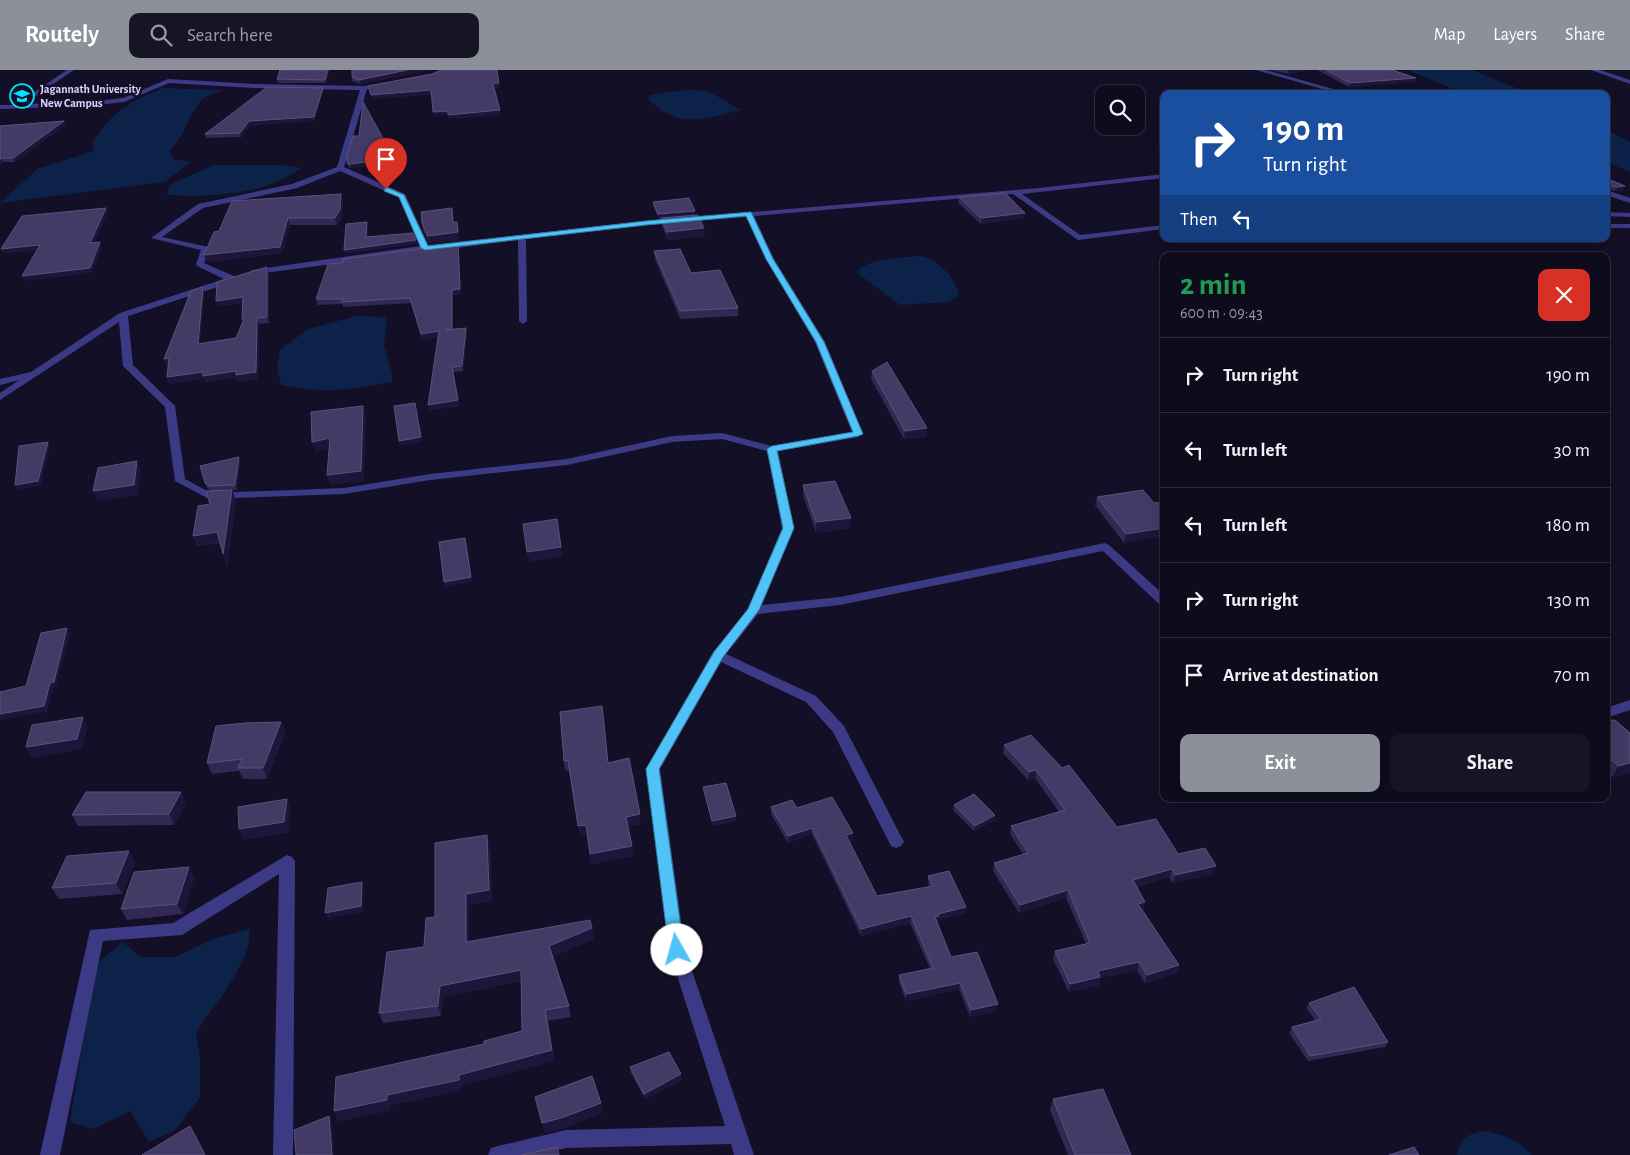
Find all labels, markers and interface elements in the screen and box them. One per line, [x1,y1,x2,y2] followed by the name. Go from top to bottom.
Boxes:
[129,13,479,58] search box
[147,21,175,49] icon: search
[25,23,99,47] text: Routely
[187,26,273,45] text: Search here
[1434,26,1465,44] text: Map
[1493,26,1537,44] text: Layers
[1565,26,1605,44] text: Share
[9,83,35,109] school or university icon: Jagannath University New Campus
[40,83,142,109] place label: Jagannath University New Campus
[1095,85,1145,135] map controls
[1095,85,1145,135] button: search
[1180,110,1245,175] icon: right
[1263,112,1344,147] text: 190 m
[365,138,407,189] pin
[372,145,400,173] icon: arrive
[1263,153,1347,175] text: Turn right
[1228,205,1256,233] icon: left
[1180,210,1218,229] text: Then
[1538,269,1590,321] button: close
[1180,270,1247,300] text: 2 min
[1180,305,1263,321] text: 600 m · 09:43
[1180,361,1208,389] icon: right
[1223,366,1298,385] text: Turn right
[1546,366,1590,385] text: 190 m
[1180,436,1208,464] icon: left
[1223,441,1287,460] text: Turn left
[1554,441,1590,460] text: 30 m
[1180,511,1208,539] icon: left
[1223,516,1287,535] text: Turn left
[1546,516,1590,535] text: 180 m
[1180,586,1208,614] icon: right
[1223,591,1298,610] text: Turn right
[1547,591,1590,610] text: 130 m
[1180,661,1208,689] icon: arrive
[1223,666,1379,685] text: Arrive at destination
[1554,666,1590,685] text: 70 m
[1180,734,1380,792] button: Exit
[1390,734,1590,792] button: Share
[650,923,702,975] position arrow

